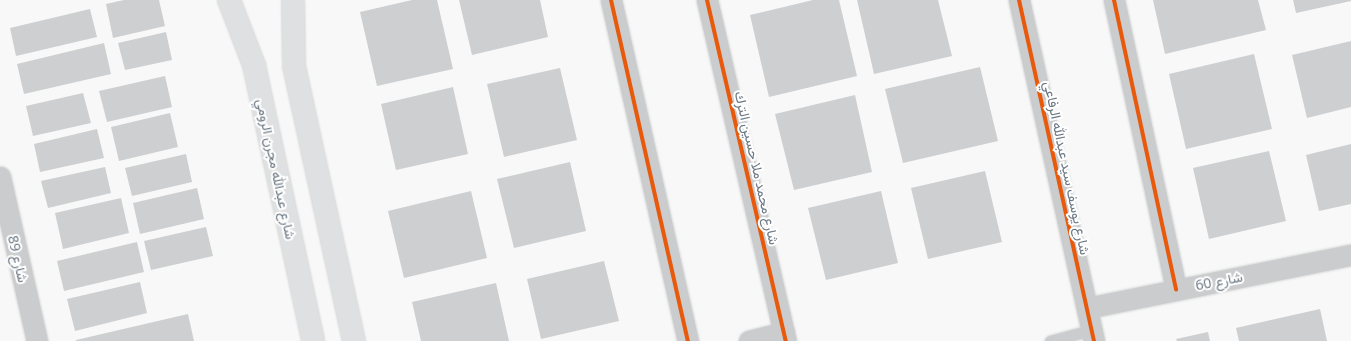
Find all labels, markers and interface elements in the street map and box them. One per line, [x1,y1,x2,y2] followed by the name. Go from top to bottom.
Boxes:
[1040,80,1094,256] street label: شارع يوسف سيد عبدالله الرفاعي
[731,90,783,246] street label: شارع محمد ملا حسين الترك
[253,97,299,241] street label: شارع عبدالله مجرن الرومي
[4,234,32,284] street label: شارع 89
[1194,268,1244,294] street label: شارع 60

